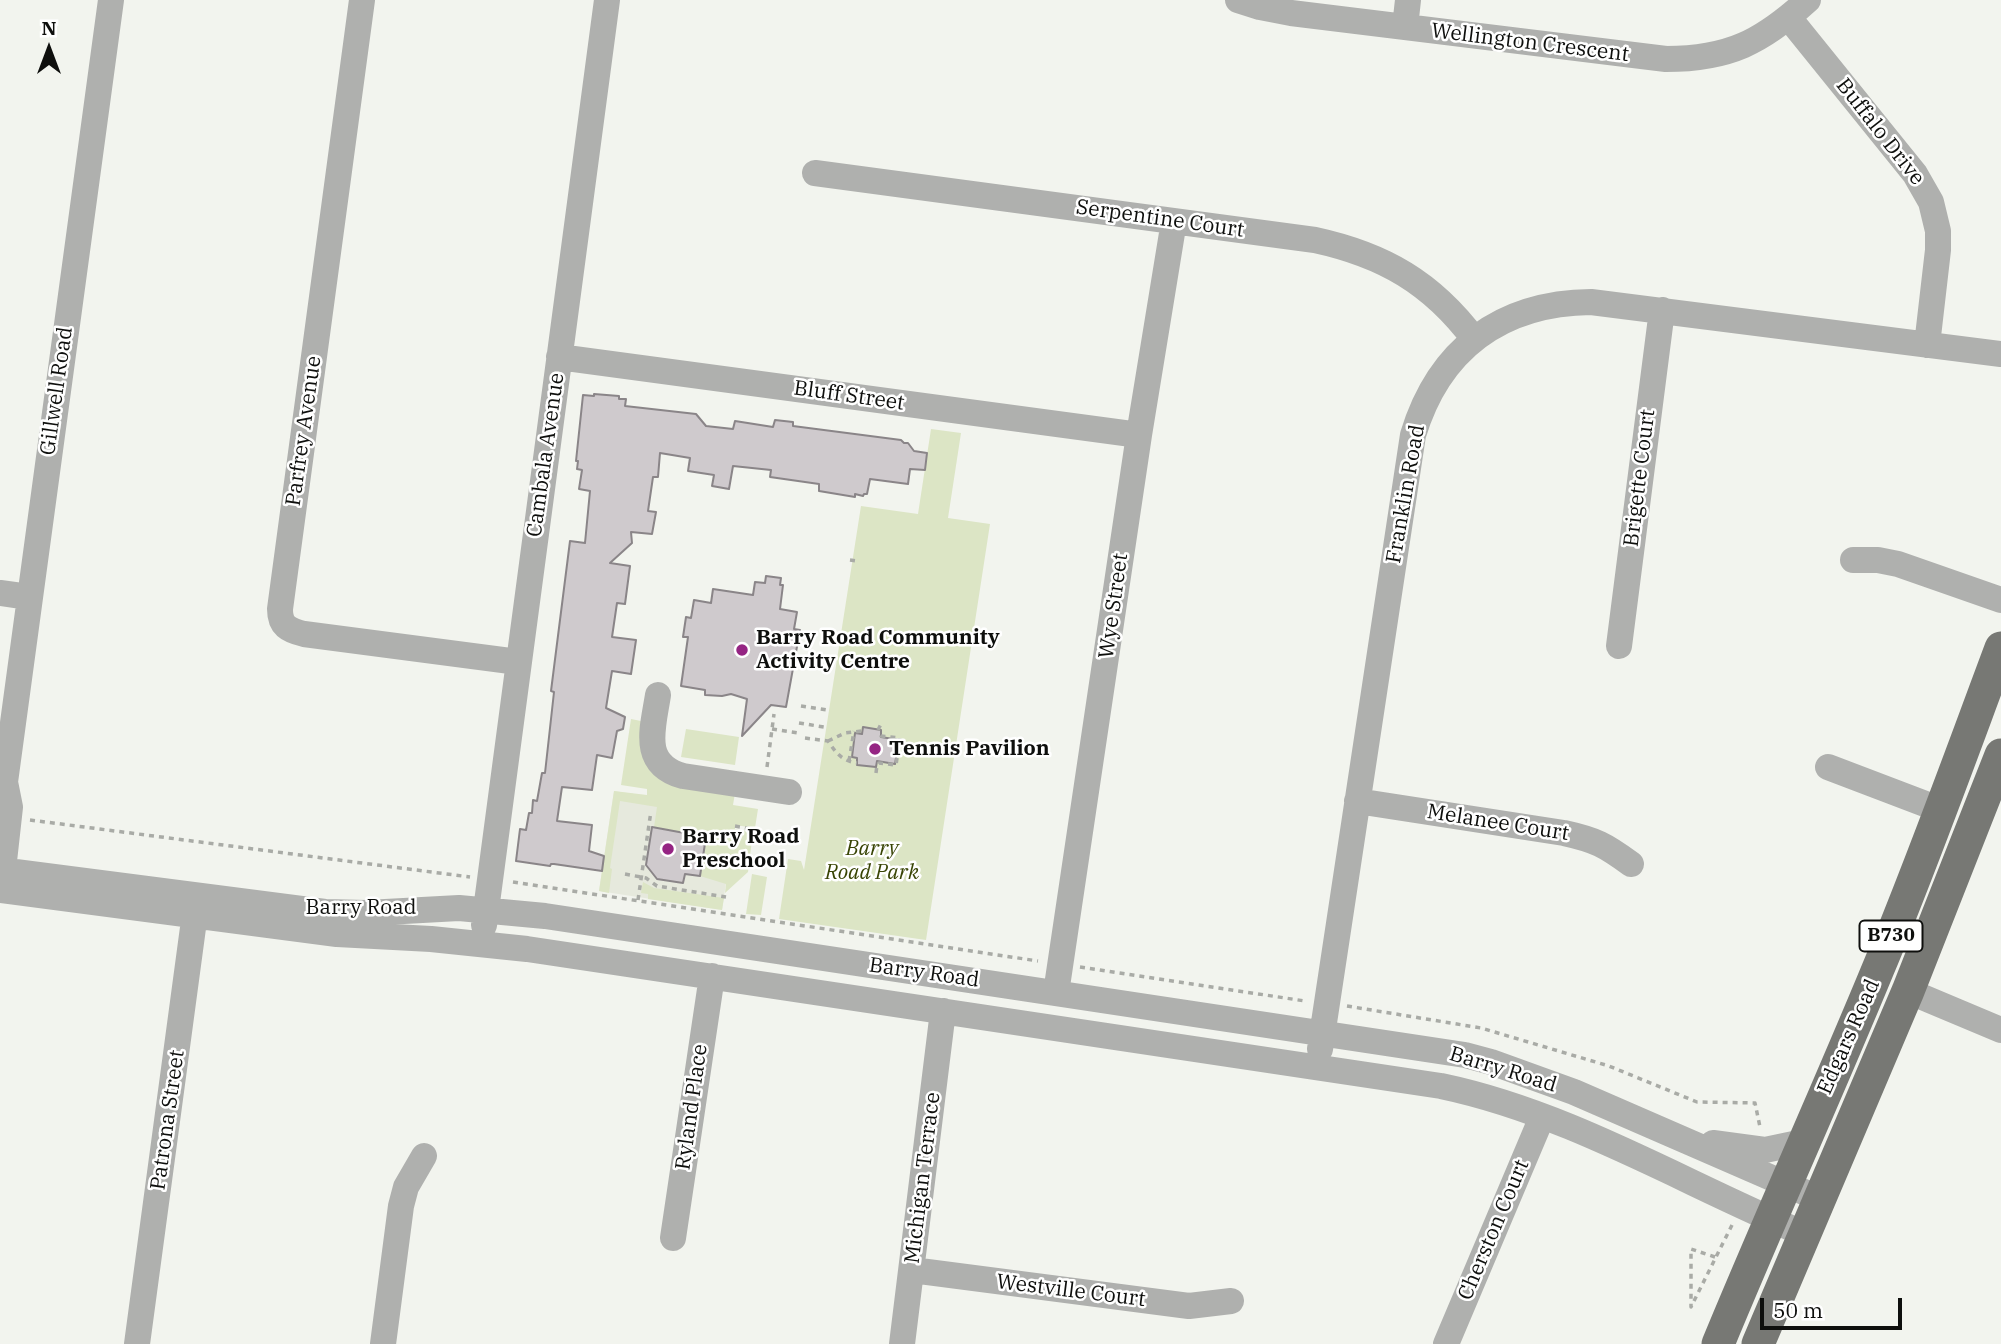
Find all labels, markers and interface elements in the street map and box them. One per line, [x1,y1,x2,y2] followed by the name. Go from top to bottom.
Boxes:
[14,14,84,84] north arrow
[41,16,57,40] text: N
[1430,18,1630,68] street label: Wellington Crescent
[1830,74,1930,190] street label: Buffalo Drive
[1074,195,1246,243] street label: Serpentine Court
[36,325,78,457] street label: Gillwell Road
[281,354,327,508] street label: Parfrey Avenue
[522,371,570,539] street label: Cambala Avenue
[792,376,906,416] street label: Bluff Street
[1619,408,1661,548] street label: Brigette Court
[1381,423,1431,565] street label: Franklin Road
[1094,552,1134,660] street label: Wye Street
[756,625,1000,675] place label: Barry Road Community Activity Centre
[734,642,750,658] marker: Barry Road Community Activity Centre
[889,736,1050,762] place label: Tennis Pavilion
[867,741,883,757] marker: Tennis Pavilion
[1425,799,1571,847] street label: Melanee Court
[682,824,800,874] place label: Barry Road Preschool
[825,836,919,886] park label: Barry Road Park
[660,841,676,857] marker: Barry Road Preschool
[306,895,416,921] street label: Barry Road
[1860,920,1923,952] road number: B730
[867,953,981,993] street label: Barry Road
[1812,976,1886,1098] street label: Edgars Road
[671,1042,713,1172] street label: Ryland Place
[1446,1042,1560,1098] street label: Barry Road
[146,1048,190,1192] street label: Patrona Street
[900,1091,946,1265] street label: Michigan Terrace
[1453,1156,1535,1304] street label: Cherston Court
[995,1269,1147,1313] street label: Westville Court
[1763,1284,1905,1328] scale bar
[1773,1296,1823,1324] text: 50 m

